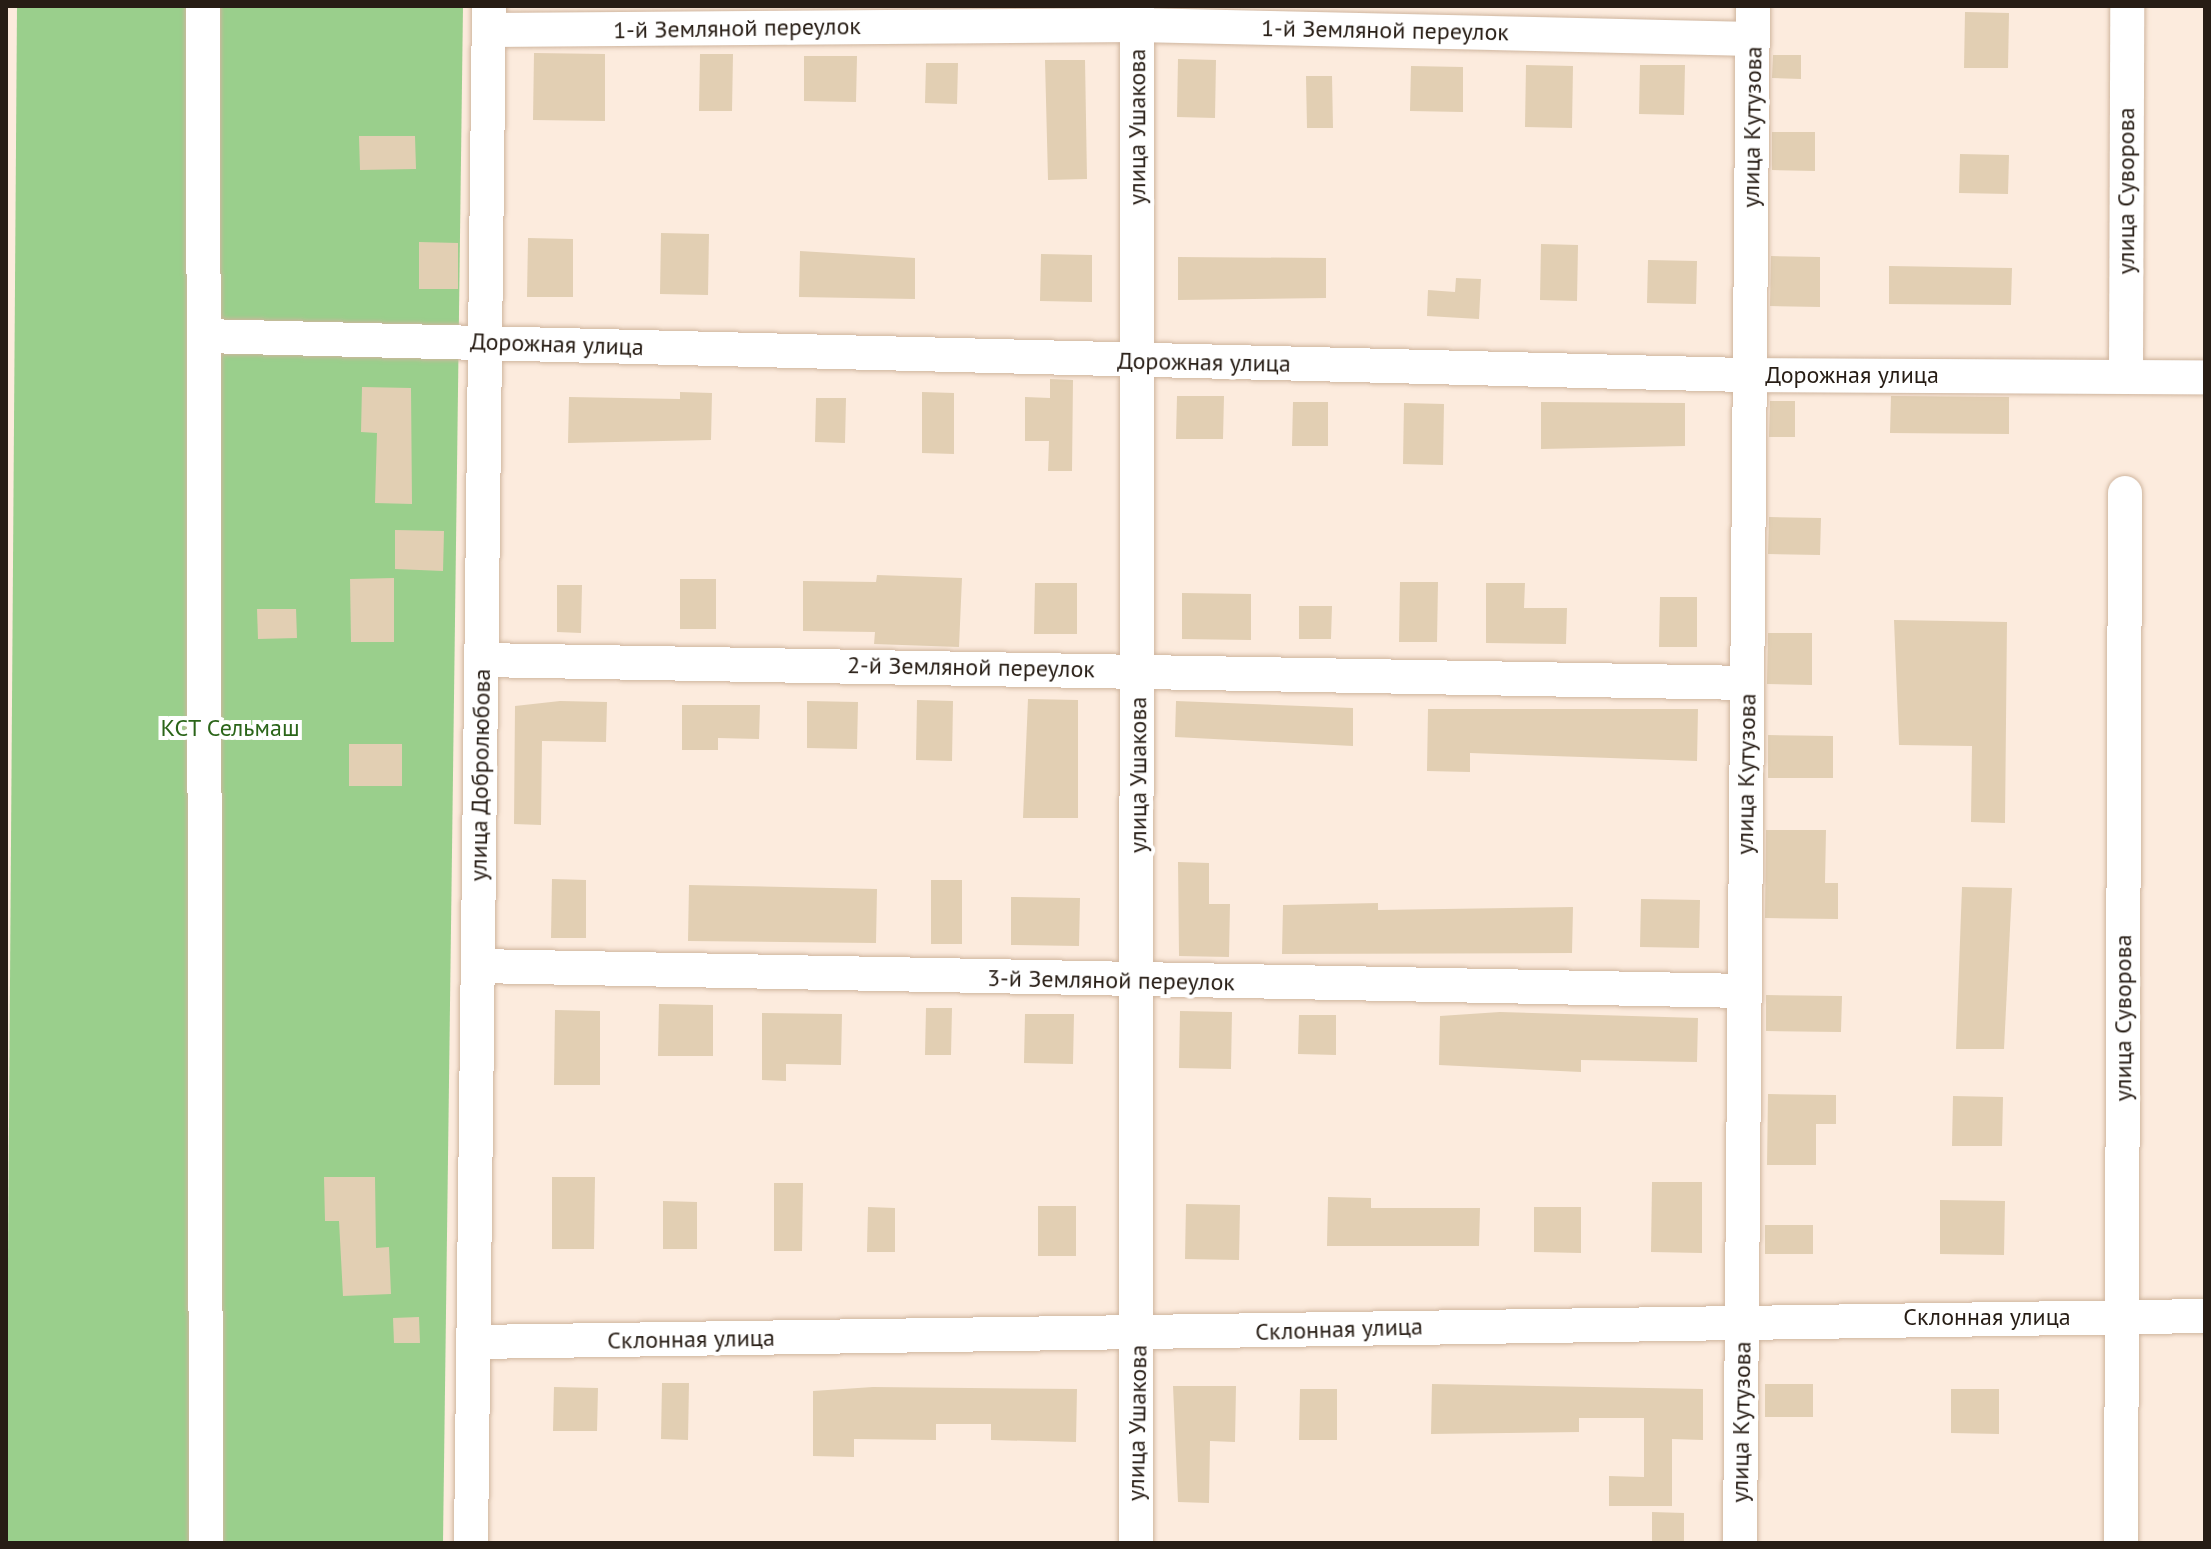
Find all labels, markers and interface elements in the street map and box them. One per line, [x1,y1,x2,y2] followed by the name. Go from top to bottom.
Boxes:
[613,11,861,45] street label: 1-й Земляной переулок
[1261,13,1509,47] street label: 1-й Земляной переулок
[1736,46,1768,208] street label: улица Кутузова
[1123,48,1151,206] street label: улица Ушакова
[2112,108,2140,274] street label: улица Суворова
[470,327,644,361] street label: Дорожная улица
[1117,346,1291,378] street label: Дорожная улица
[1765,361,1939,389] street label: Дорожная улица
[847,650,1095,684] street label: 2-й Земляной переулок
[464,668,496,882] street label: улица Добролюбова
[1730,693,1762,855] street label: улица Кутузова
[1124,696,1152,854] street label: улица Ушакова
[160,714,300,742] park label: КСТ Сельмаш
[2109,935,2137,1101] street label: улица Суворова
[987,963,1235,997] street label: 3-й Земляной переулок
[1903,1303,2071,1331] street label: Склонная улица
[1255,1312,1423,1346] street label: Склонная улица
[607,1323,775,1355] street label: Склонная улица
[1725,1341,1757,1503] street label: улица Кутузова
[1121,1344,1153,1502] street label: улица Ушакова

